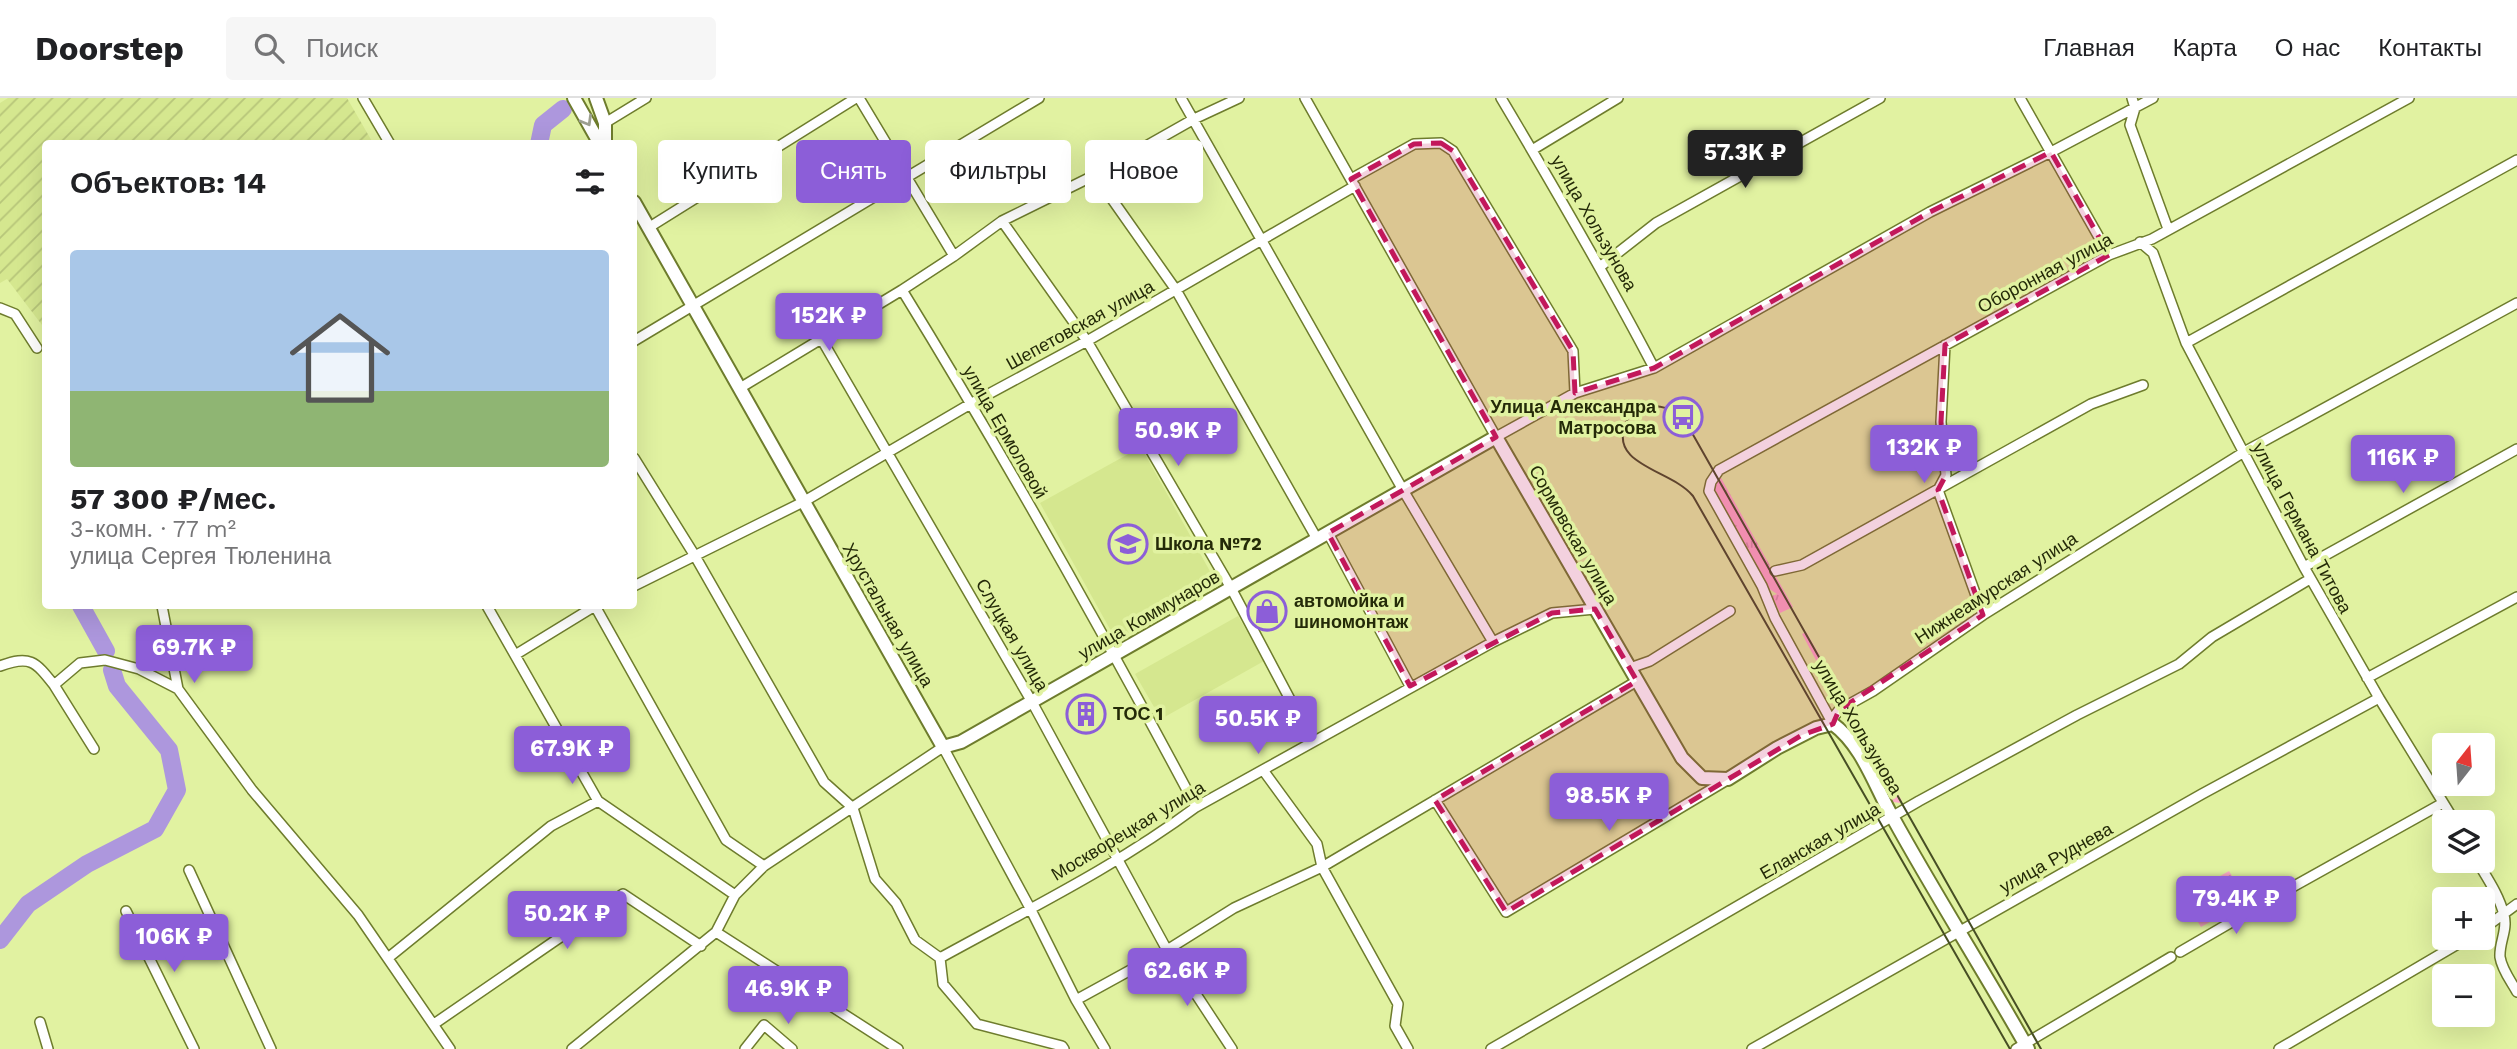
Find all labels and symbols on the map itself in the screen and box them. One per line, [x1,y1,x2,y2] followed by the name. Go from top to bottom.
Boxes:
[579,113,592,126] one-way arrow
[1680,130,1810,190] pin: 57.3K ₽
[1547,151,1642,295] street label: улица Хользунова
[1974,228,2117,317] street label: Оборонная улица
[1002,275,1158,374] street label: Шепетовская улица
[772,294,886,353] pin: 152K ₽
[959,362,1052,502] street label: улица Ермоловой
[1490,396,1657,438] place label: Улица Александра Матросова
[1662,396,1704,438] bus stop icon: Улица Александра Матросова
[1113,408,1243,468] pin: 50.9K ₽
[1867,426,1981,485] pin: 132K ₽
[2346,436,2460,495] pin: 116K ₽
[2248,439,2357,618] street label: улица Германа Титова
[1525,461,1622,609] street label: Сормовская улица
[1107,523,1149,565] school or university icon: Школа №72
[1911,527,2082,648] street label: Нижнеамурская улица
[1155,533,1262,554] place label: Школа №72
[839,539,939,691] street label: Хрустальная улица
[1074,566,1223,664] street label: улица Коммунаров
[972,575,1054,696] street label: Слуцкая улица
[1246,590,1288,632] shop icon: автомойка и шиномонтаж
[1294,590,1408,632] place label: автомойка и шиномонтаж
[129,626,259,685] pin: 69.7K ₽
[1810,656,1907,799] street label: улица Хользунова
[1065,693,1107,735] building icon: ТОС 1
[1193,696,1323,756] pin: 50.5K ₽
[1113,703,1163,724] place label: ТОС 1
[507,726,637,786] pin: 67.9K ₽
[2432,733,2496,796] north arrow
[1544,774,1674,833] pin: 98.5K ₽
[1047,776,1209,885] street label: Москворецкая улица
[1756,797,1884,883] street label: Еланская улица
[1996,817,2117,897] street label: улица Руднева
[2171,876,2301,936] pin: 79.4K ₽
[502,892,632,951] pin: 50.2K ₽
[117,914,231,974] pin: 106K ₽
[1122,948,1252,1008] pin: 62.6K ₽
[723,967,853,1026] pin: 46.9K ₽

